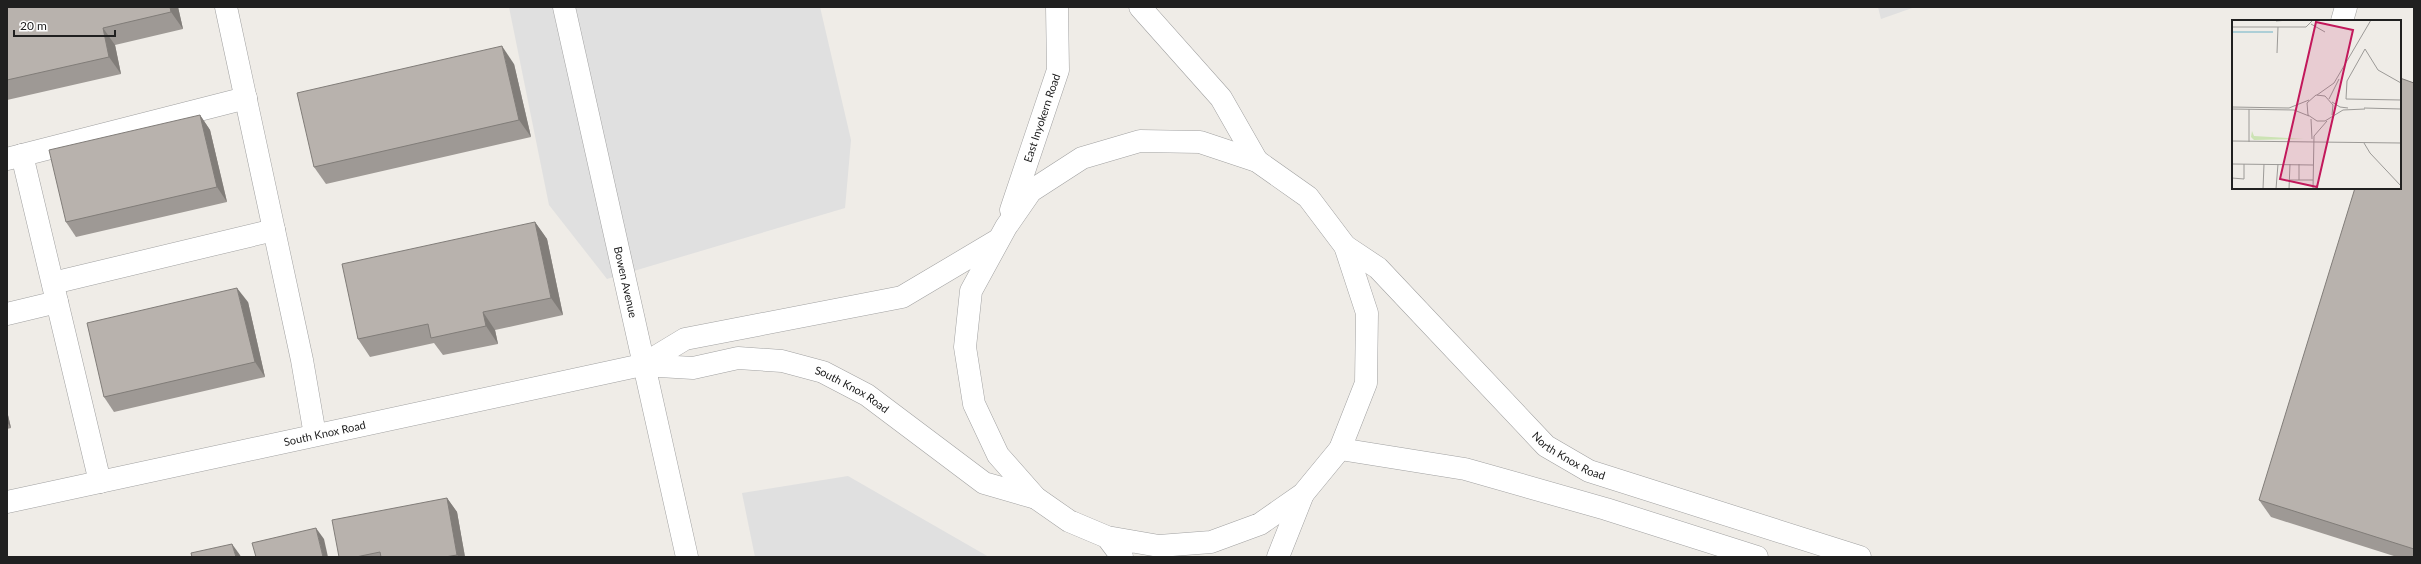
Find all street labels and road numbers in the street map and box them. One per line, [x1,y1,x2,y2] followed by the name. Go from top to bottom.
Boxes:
[1020,72,1062,164] street label: East Inyokern Road
[612,245,640,319] street label: Bowen Avenue
[814,363,892,415] street label: South Knox Road
[282,418,367,448] street label: South Knox Road
[1530,429,1607,482] street label: North Knox Road

